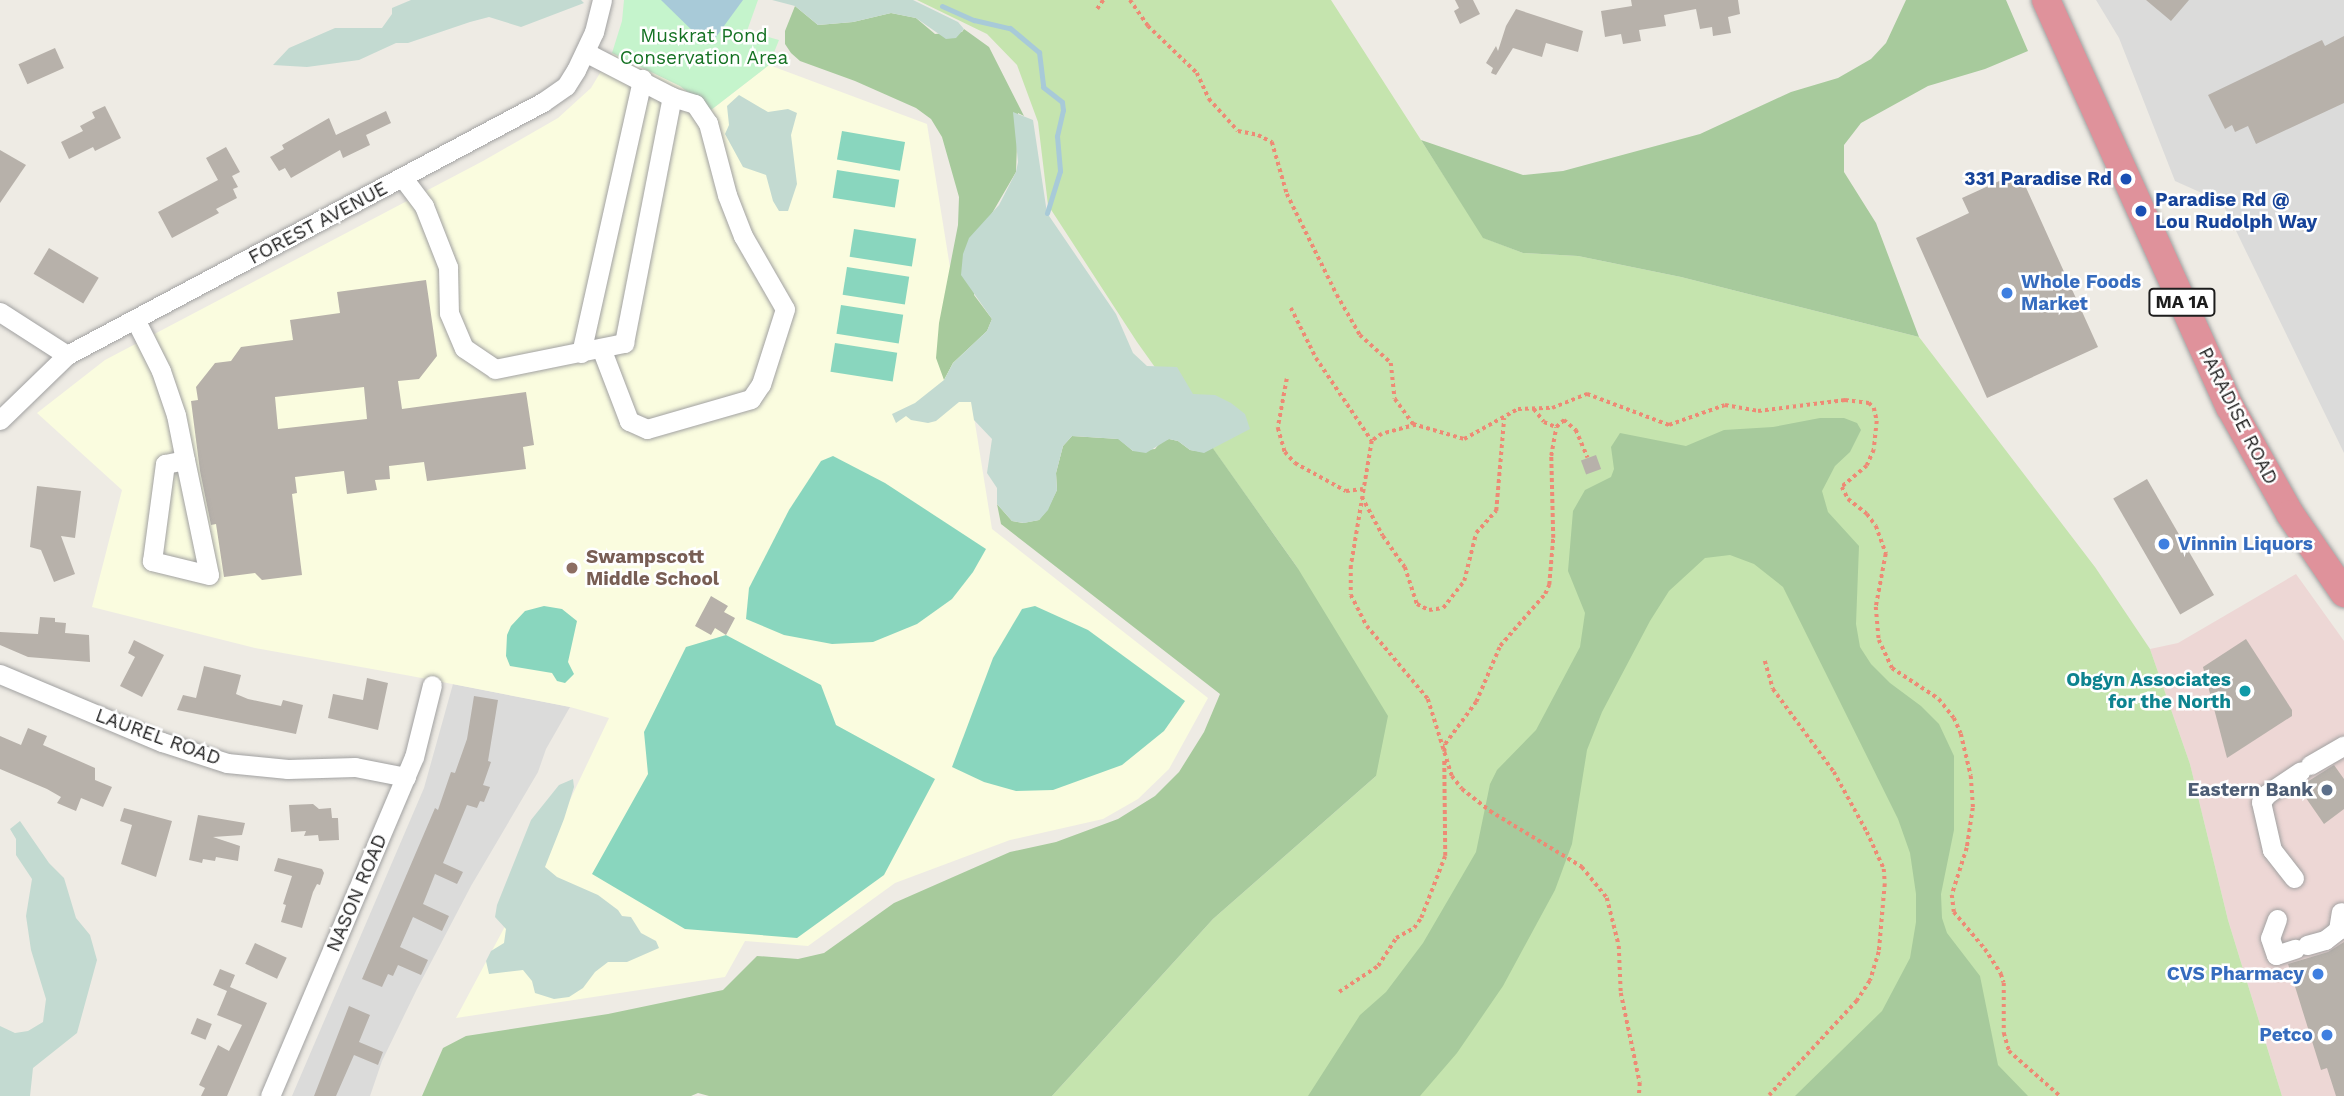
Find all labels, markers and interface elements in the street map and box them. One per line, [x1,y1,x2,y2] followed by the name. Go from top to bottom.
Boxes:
[619,25,789,69] park label: Muskrat Pond Conservation Area
[1964,168,2112,190] place label: 331 Paradise Rd
[2118,171,2134,187] marker: 331 Paradise Rd
[244,176,392,270] street label: FOREST AVENUE
[2155,189,2318,233] place label: Paradise Rd @ Lou Rudolph Way
[2133,203,2149,219] marker: Paradise Rd @ Lou Rudolph Way
[2021,271,2141,315] place label: Whole Foods Market
[1999,285,2015,301] marker: Whole Foods Market
[2147,288,2217,316] road number: MA 1A
[2194,344,2282,488] street label: PARADISE ROAD
[2178,533,2313,555] place label: Vinnin Liquors
[2156,536,2172,552] marker: Vinnin Liquors
[586,546,719,590] place label: Swampscott Middle School
[564,560,580,576] marker: Swampscott Middle School
[2066,669,2231,713] place label: Obgyn Associates for the North
[2237,683,2253,699] marker: Obgyn Associates for the North
[92,704,224,770] street label: LAUREL ROAD
[2188,779,2313,801] place label: Eastern Bank
[2319,782,2335,798] marker: Eastern Bank
[322,831,392,955] street label: NASON ROAD
[2167,963,2304,985] place label: CVS Pharmacy
[2310,966,2326,982] marker: CVS Pharmacy
[2259,1024,2313,1046] place label: Petco
[2319,1027,2335,1043] marker: Petco

